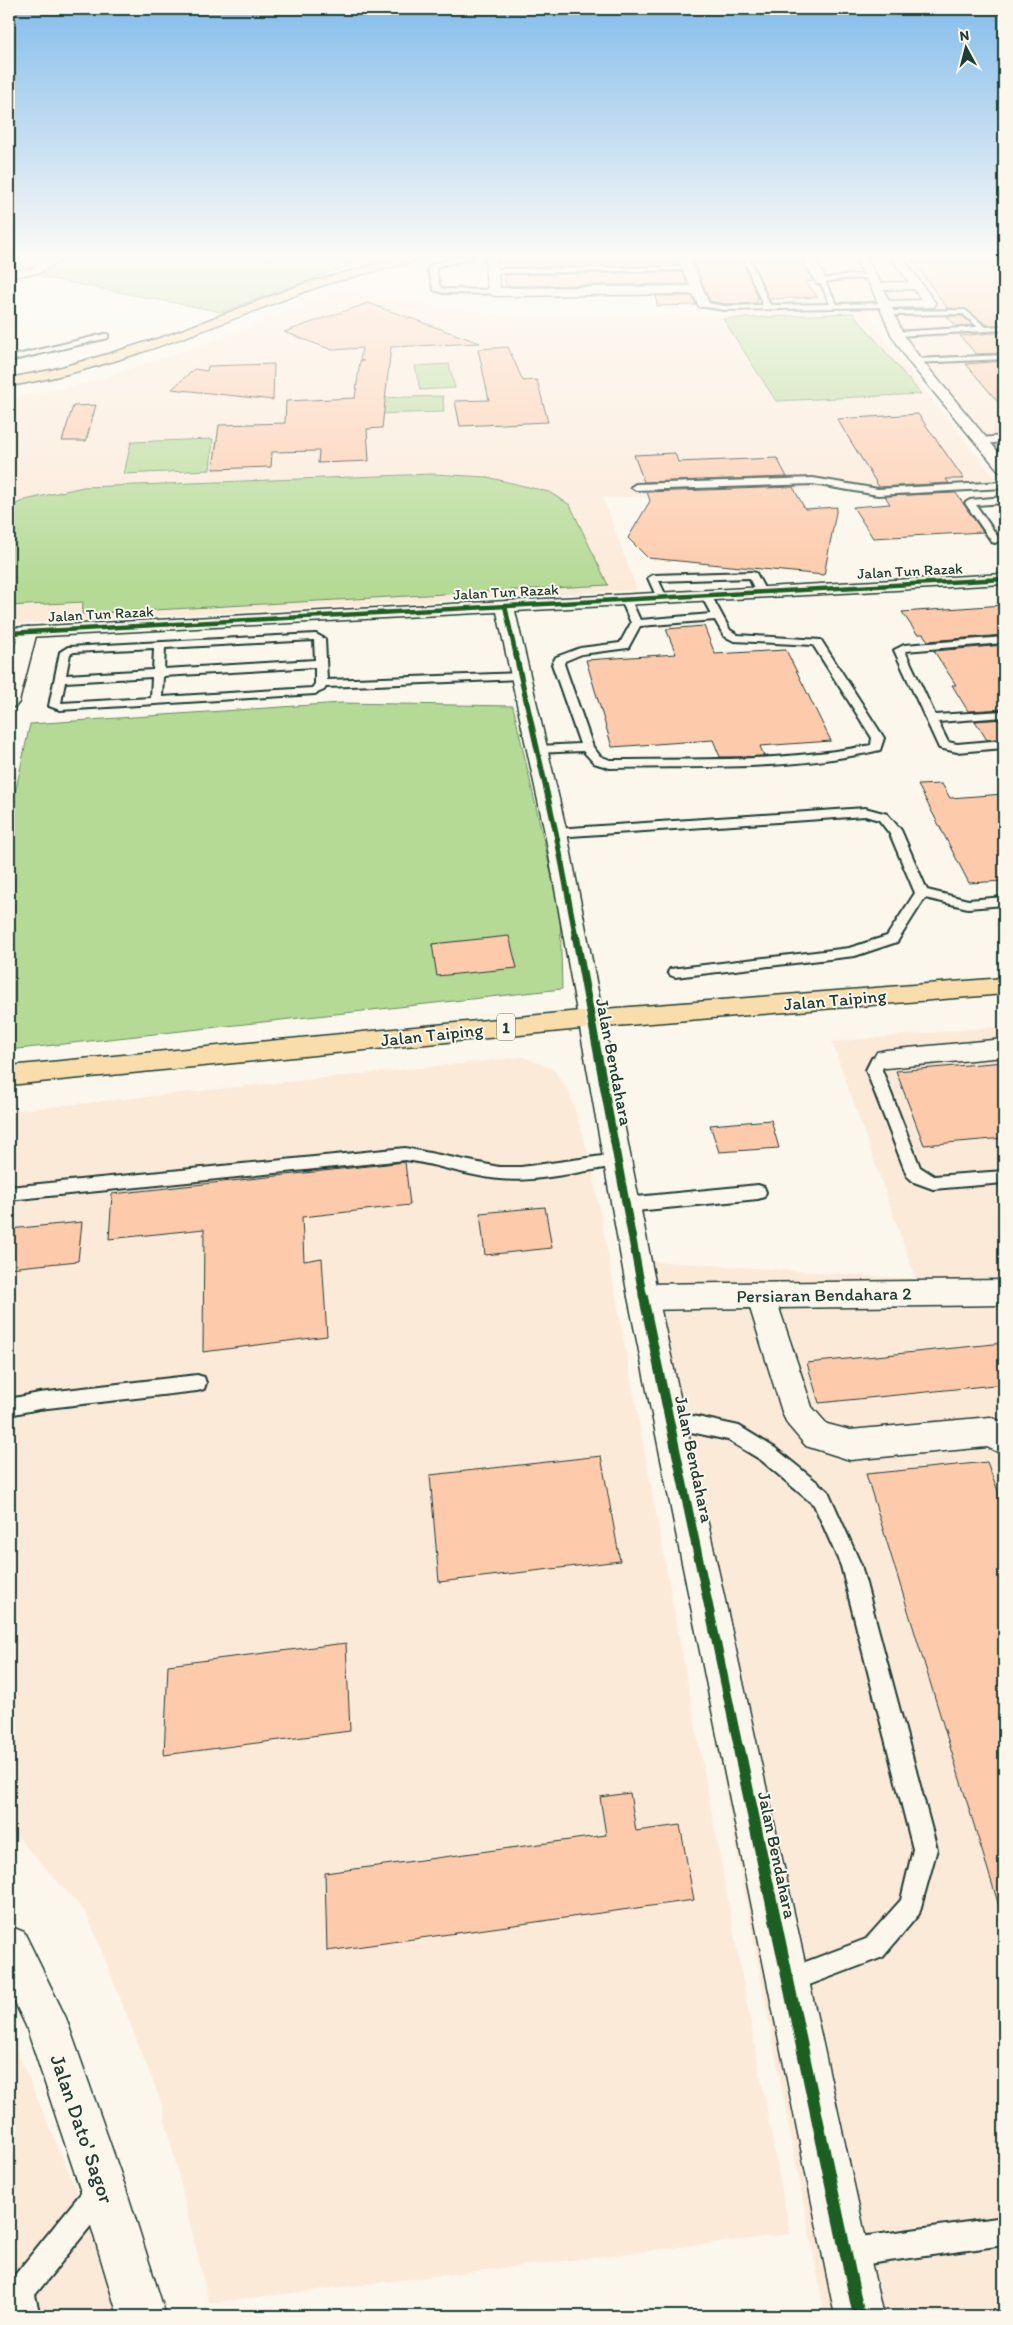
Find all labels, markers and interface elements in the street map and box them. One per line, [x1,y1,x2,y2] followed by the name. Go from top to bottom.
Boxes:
[940,22,990,72] north arrow
[959,27,970,45] text: N
[857,559,963,583] street label: Jalan Tun Razak
[453,580,559,604] street label: Jalan Tun Razak
[48,602,154,626] street label: Jalan Tun Razak
[783,984,888,1015] street label: Jalan Taiping
[591,996,637,1128] street label: Jalan Bendahara
[497,1014,515,1040] road number: 1
[380,1019,485,1051] street label: Jalan Taiping
[736,1282,912,1308] street label: Persiaran Bendahara 2
[670,1393,718,1525] street label: Jalan Bendahara
[753,1789,801,1921] street label: Jalan Bendahara
[45,2051,120,2207] street label: Jalan Dato' Sagor

